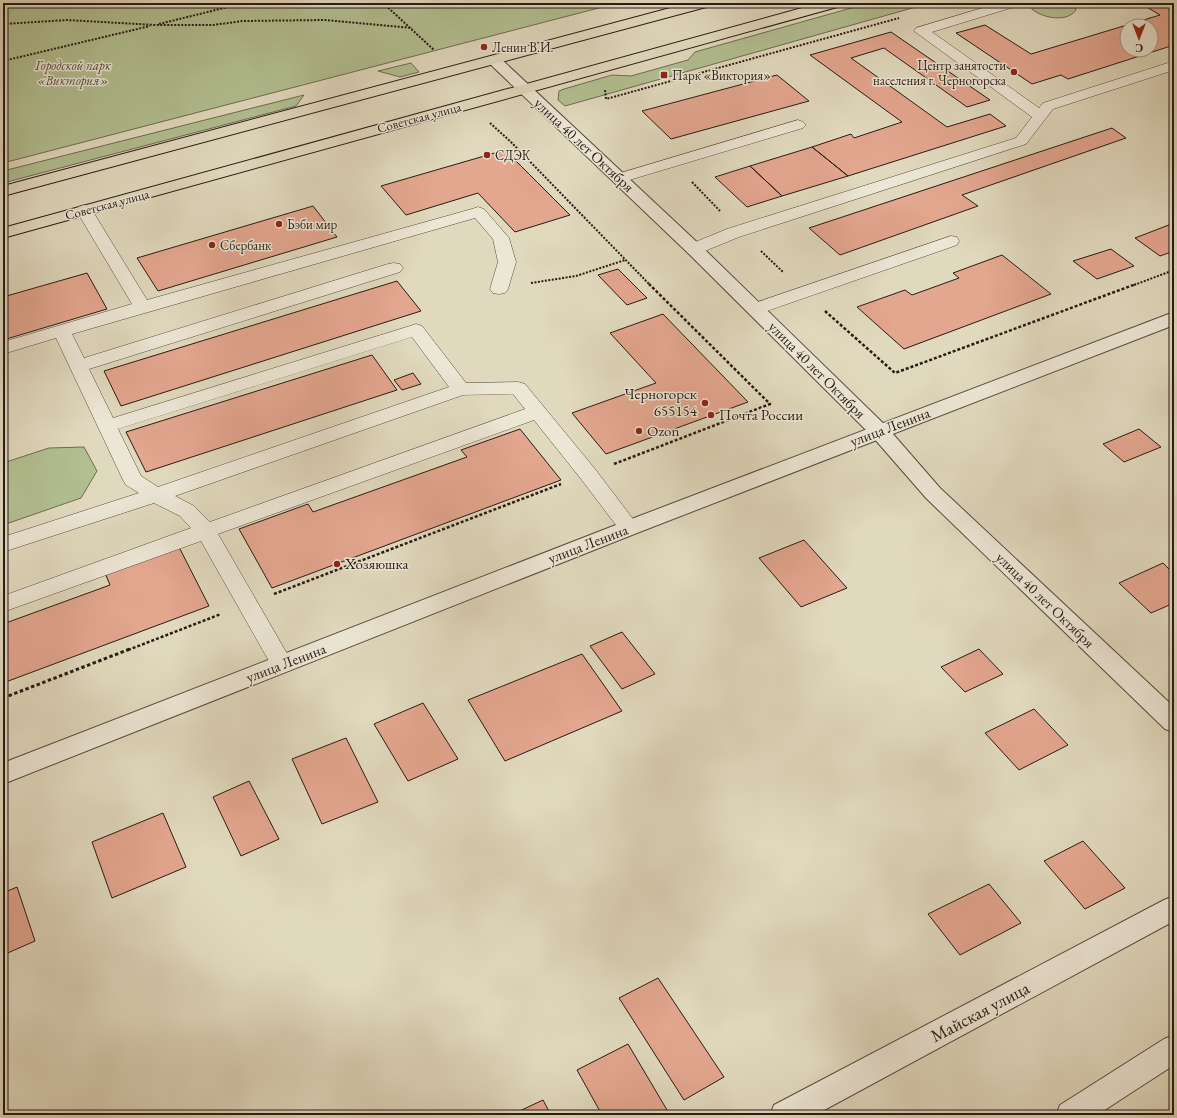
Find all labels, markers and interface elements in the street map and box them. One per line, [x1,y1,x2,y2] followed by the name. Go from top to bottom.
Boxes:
[1119,18,1159,58] north arrow
[492,39,553,56] place label: Ленин В.И.
[1135,41,1143,55] text: С
[479,42,489,52] marker: Ленин В.И.
[34,57,112,89] park label: Городской парк «Виктория»
[873,57,1007,89] place label: Центр занятости населения г. Черногорска
[672,67,771,84] place label: Парк «Виктория»
[1009,67,1019,77] marker: Центр занятости населения г. Черногорска
[659,70,669,80] marker: Парк «Виктория»
[530,93,639,196] street label: улица 40 лет Октября
[375,98,464,137] street label: Советская улица
[495,147,531,164] place label: СДЭК
[482,150,492,160] marker: СДЭК
[63,185,152,224] street label: Советская улица
[287,216,338,233] place label: Бэби мир
[274,219,284,229] marker: Бэби мир
[220,237,272,254] place label: Сбербанк
[207,240,217,250] marker: Сбербанк
[765,317,870,423] street label: улица 40 лет Октября
[624,384,698,420] place label: Черногорск 655154
[700,398,710,408] marker: Черногорск 655154
[847,403,932,450] street label: улица Ленина
[719,405,803,424] place label: Почта России
[706,410,716,420] marker: Почта России
[647,421,680,440] place label: Ozon
[634,426,644,436] marker: Ozon
[545,520,630,567] street label: улица Ленина
[992,548,1099,652] street label: улица 40 лет Октября
[344,554,408,573] place label: Хозяюшка
[332,559,342,569] marker: Хозяюшка
[243,639,328,686] street label: улица Ленина
[926,975,1034,1047] street label: Майская улица

